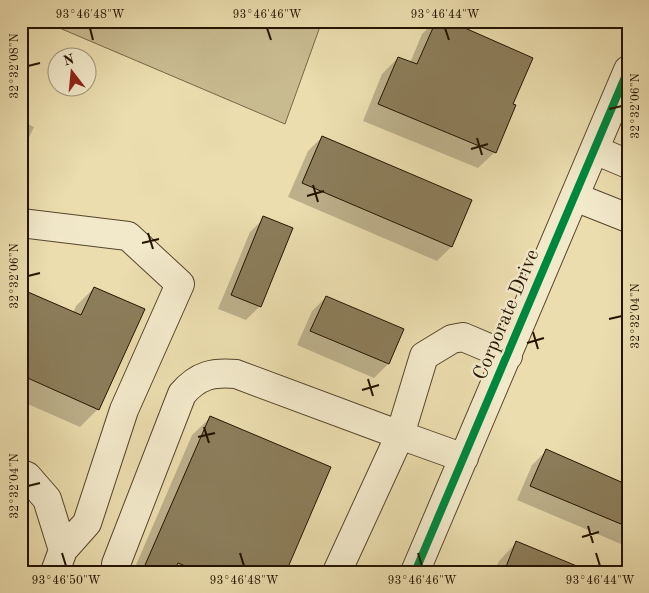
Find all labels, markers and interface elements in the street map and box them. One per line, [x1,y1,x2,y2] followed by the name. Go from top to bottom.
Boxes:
[55,9,125,21] text: 93°46'48"W
[232,9,302,21] text: 93°46'46"W
[410,9,480,21] text: 93°46'44"W
[9,33,21,99] text: 32°32'08"N
[48,48,98,98] north arrow
[62,52,76,69] text: N
[630,73,642,139] text: 32°32'06"N
[9,243,21,309] text: 32°32'06"N
[470,247,544,383] street label: Corporate Drive
[630,283,642,349] text: 32°32'04"N
[9,453,21,519] text: 32°32'04"N
[31,574,101,587] text: 93°46'50"W
[209,575,279,587] text: 93°46'48"W
[387,575,457,587] text: 93°46'46"W
[565,575,635,587] text: 93°46'44"W

